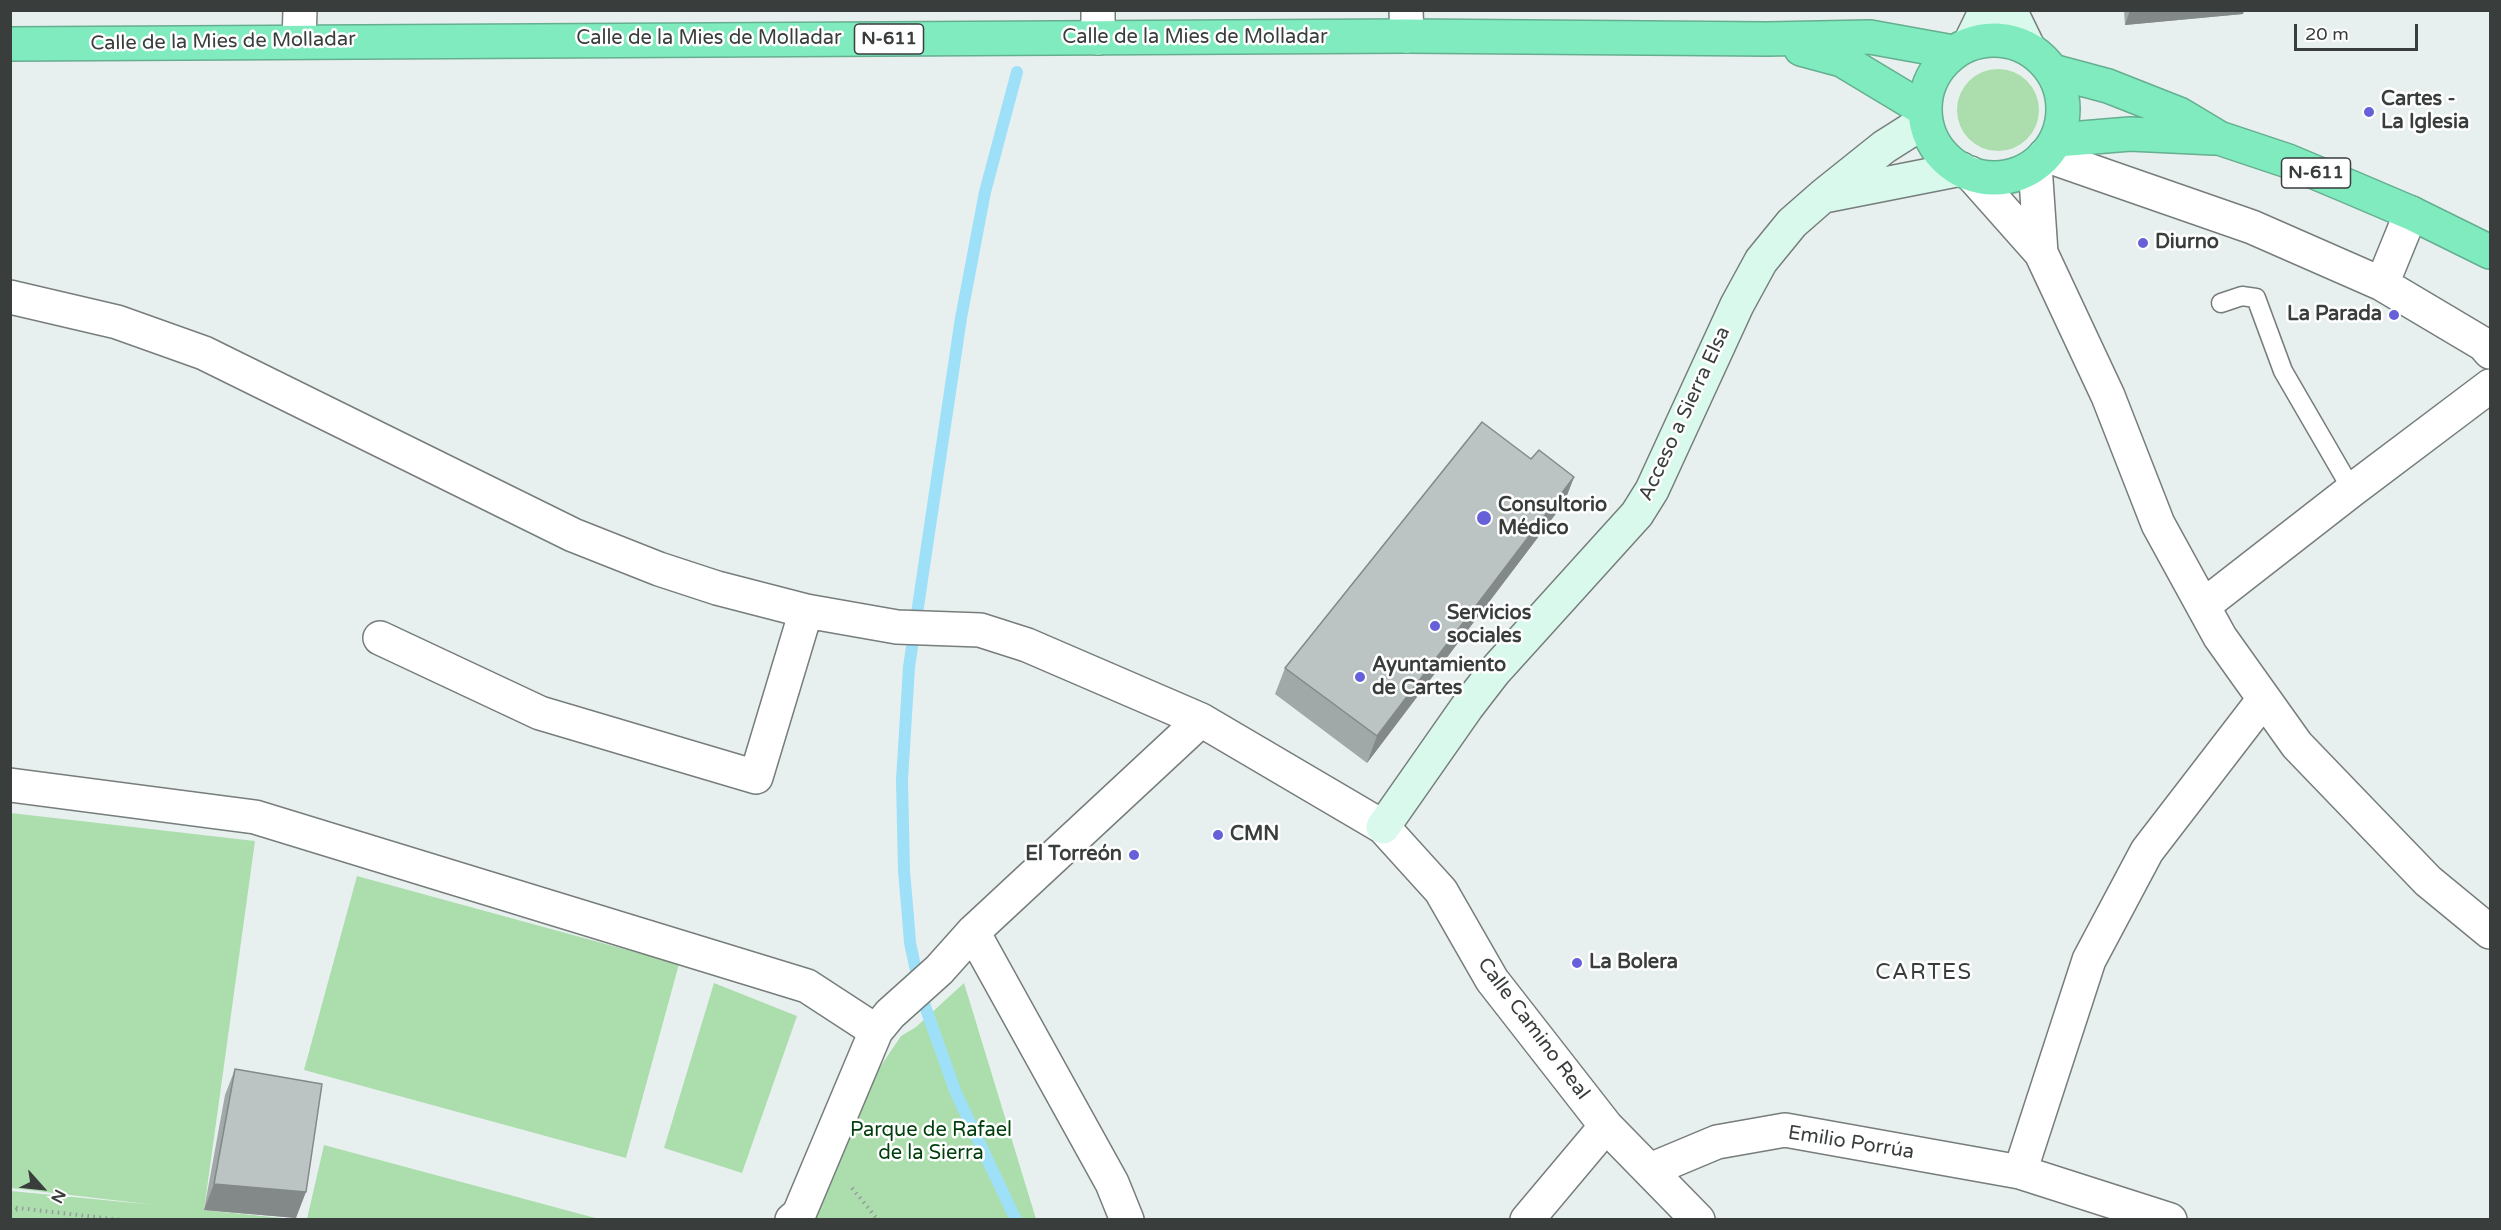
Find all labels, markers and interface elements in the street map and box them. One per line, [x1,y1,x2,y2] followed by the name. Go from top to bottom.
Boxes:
[2297,12,2422,50] scale bar
[2305,23,2349,45] text: 20 m
[854,24,924,54] road number: N-611
[1062,26,1328,50] street label: Calle de la Mies de Molladar
[576,27,842,51] street label: Calle de la Mies de Molladar
[90,28,356,56] street label: Calle de la Mies de Molladar
[2381,88,2469,135] place label: Cartes - La Iglesia
[2362,105,2376,119] marker: Cartes - La Iglesia
[2282,158,2350,188] road number: N-611
[2155,231,2219,255] place label: Diurno
[2136,236,2150,250] marker: Diurno
[2287,303,2382,327] place label: La Parada
[2387,308,2401,322] marker: La Parada
[1634,323,1736,505] street label: Acceso a Sierra Elsa
[1498,494,1607,541] place label: Consultorio Médico
[1475,509,1493,527] marker: Consultorio Médico
[1447,602,1531,649] place label: Servicios sociales
[1428,619,1442,633] marker: Servicios sociales
[1372,654,1506,701] place label: Ayuntamiento de Cartes
[1353,670,1367,684] marker: Ayuntamiento de Cartes
[1230,823,1279,847] place label: CMN
[1211,828,1225,842] marker: CMN
[1025,843,1122,867] place label: El Torreón
[1127,848,1141,862] marker: El Torreón
[1589,951,1678,975] place label: La Bolera
[1472,953,1594,1105] street label: Calle Camino Real
[1570,956,1584,970] marker: La Bolera
[1875,960,1973,986] district label: CARTES
[850,1119,1012,1166] park label: Parque de Rafael de la Sierra
[1786,1121,1916,1165] street label: Emilio Porrúa
[12,1158,72,1218] north arrow
[46,1186,70,1206] text: N

